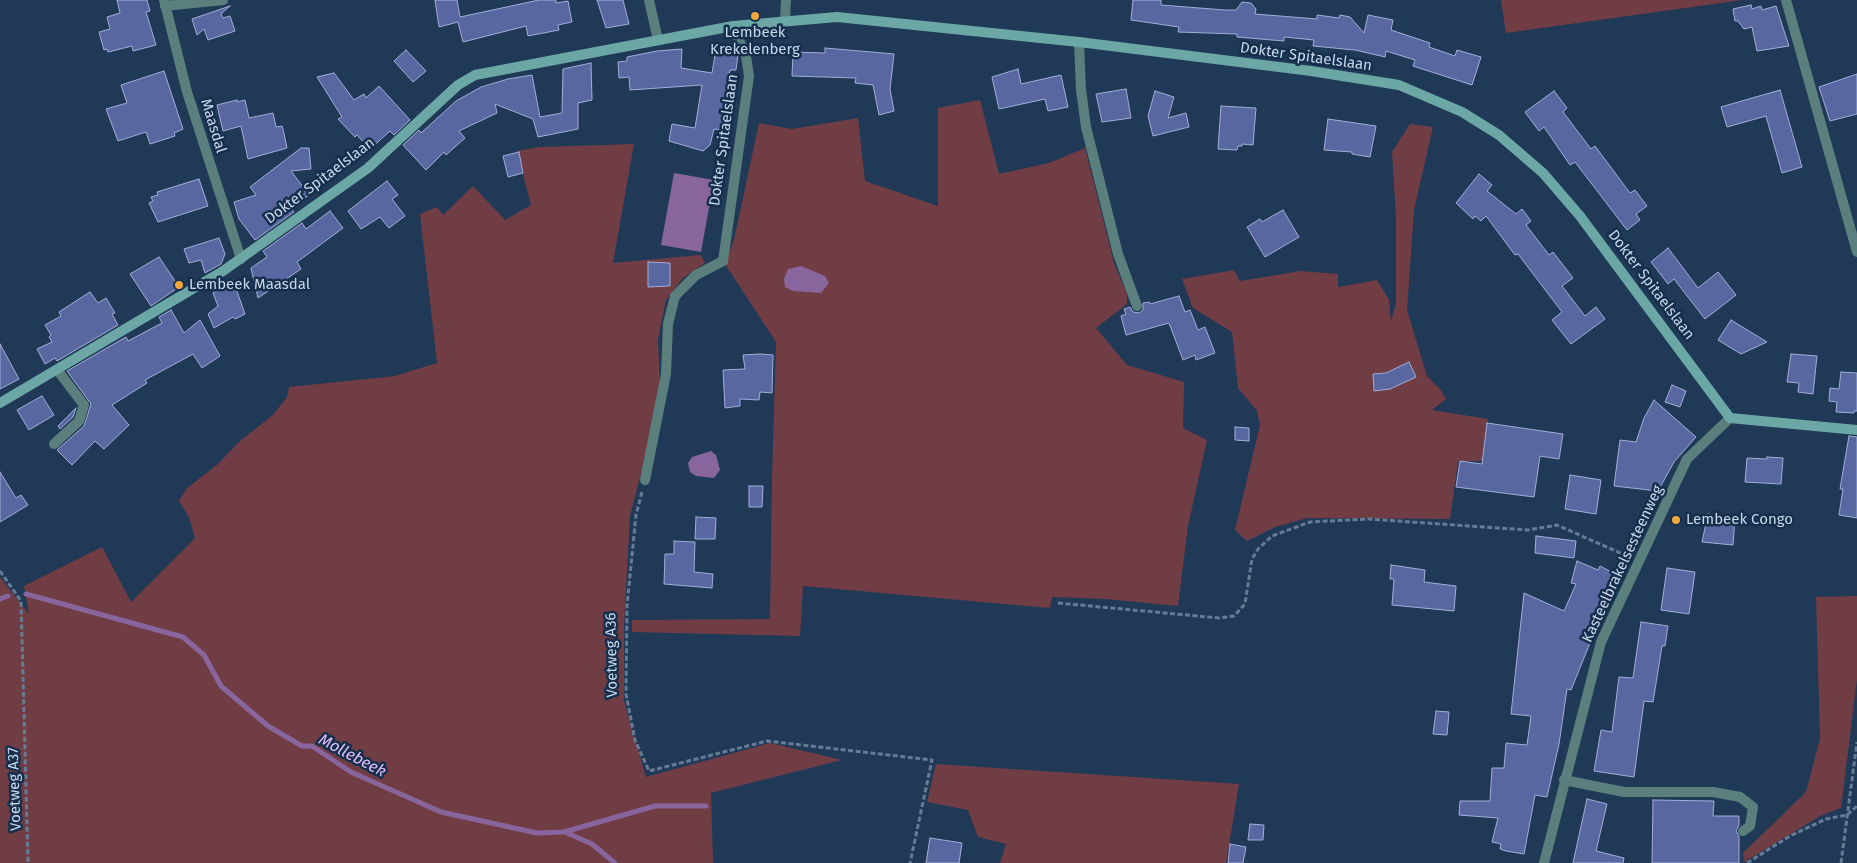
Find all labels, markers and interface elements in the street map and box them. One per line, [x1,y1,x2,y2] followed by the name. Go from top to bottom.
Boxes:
[749,10,761,22] marker: Lembeek Krekelenberg
[710,24,800,59] place label: Lembeek Krekelenberg
[1239,39,1373,75] street label: Dokter Spitaelslaan
[706,73,742,207] street label: Dokter Spitaelslaan
[196,97,230,155] street label: Maasdal
[261,134,379,228] street label: Dokter Spitaelslaan
[1604,226,1698,344] street label: Dokter Spitaelslaan
[189,276,310,294] place label: Lembeek Maasdal
[173,279,185,291] marker: Lembeek Maasdal
[1579,483,1667,645] street label: Kasteelbrakelsesteenweg
[1686,511,1793,529] place label: Lembeek Congo
[1670,514,1682,526] marker: Lembeek Congo
[602,612,622,698] street label: Voetweg A36
[315,730,389,782] water label: Mollebeek
[5,747,25,831] street label: Voetweg A37

